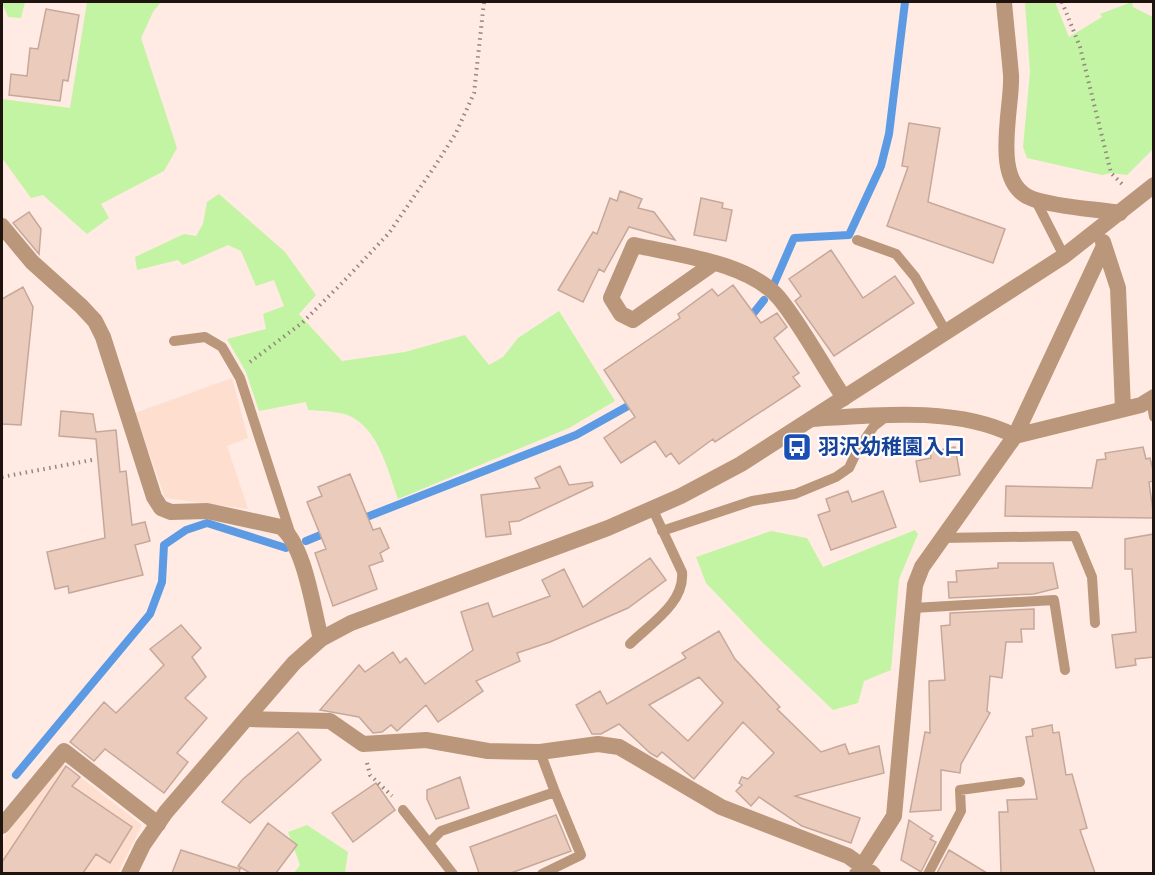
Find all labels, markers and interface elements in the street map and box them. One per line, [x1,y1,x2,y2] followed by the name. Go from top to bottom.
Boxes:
[781,431,813,463] bus stop icon: 羽沢幼稚園入口
[818,435,965,459] place label: 羽沢幼稚園入口

